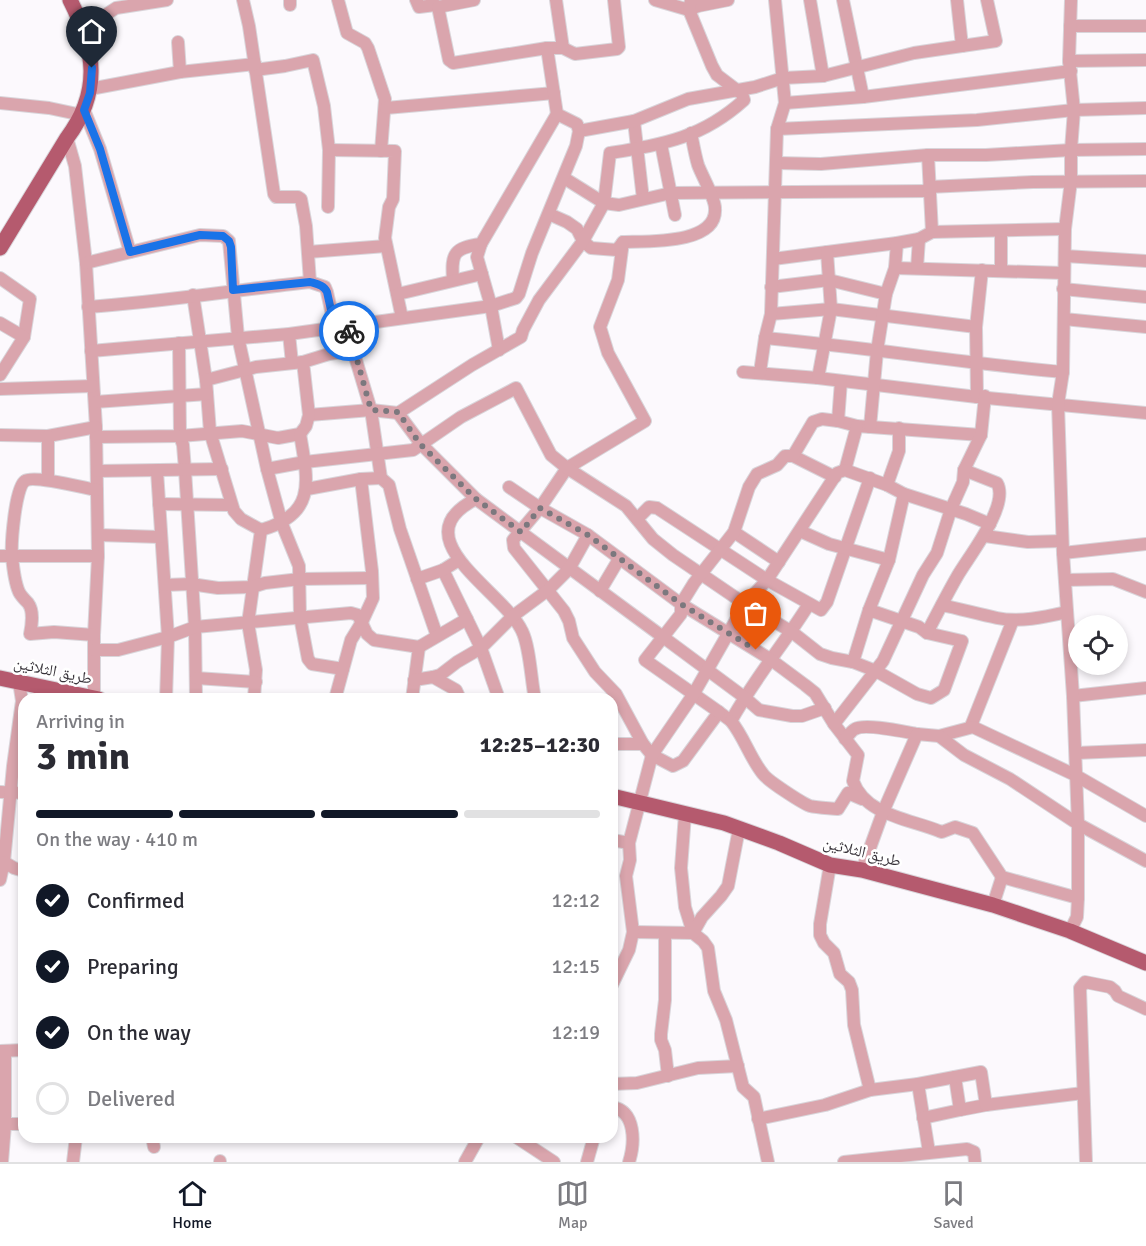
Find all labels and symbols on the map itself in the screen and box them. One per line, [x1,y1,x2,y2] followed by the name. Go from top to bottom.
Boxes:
[66,6,117,68] pin
[319,301,379,361] courier
[730,588,781,650] pin
[12,653,94,689] street label: طريق الثلاثين
[821,833,903,871] street label: طريق الثلاثين

